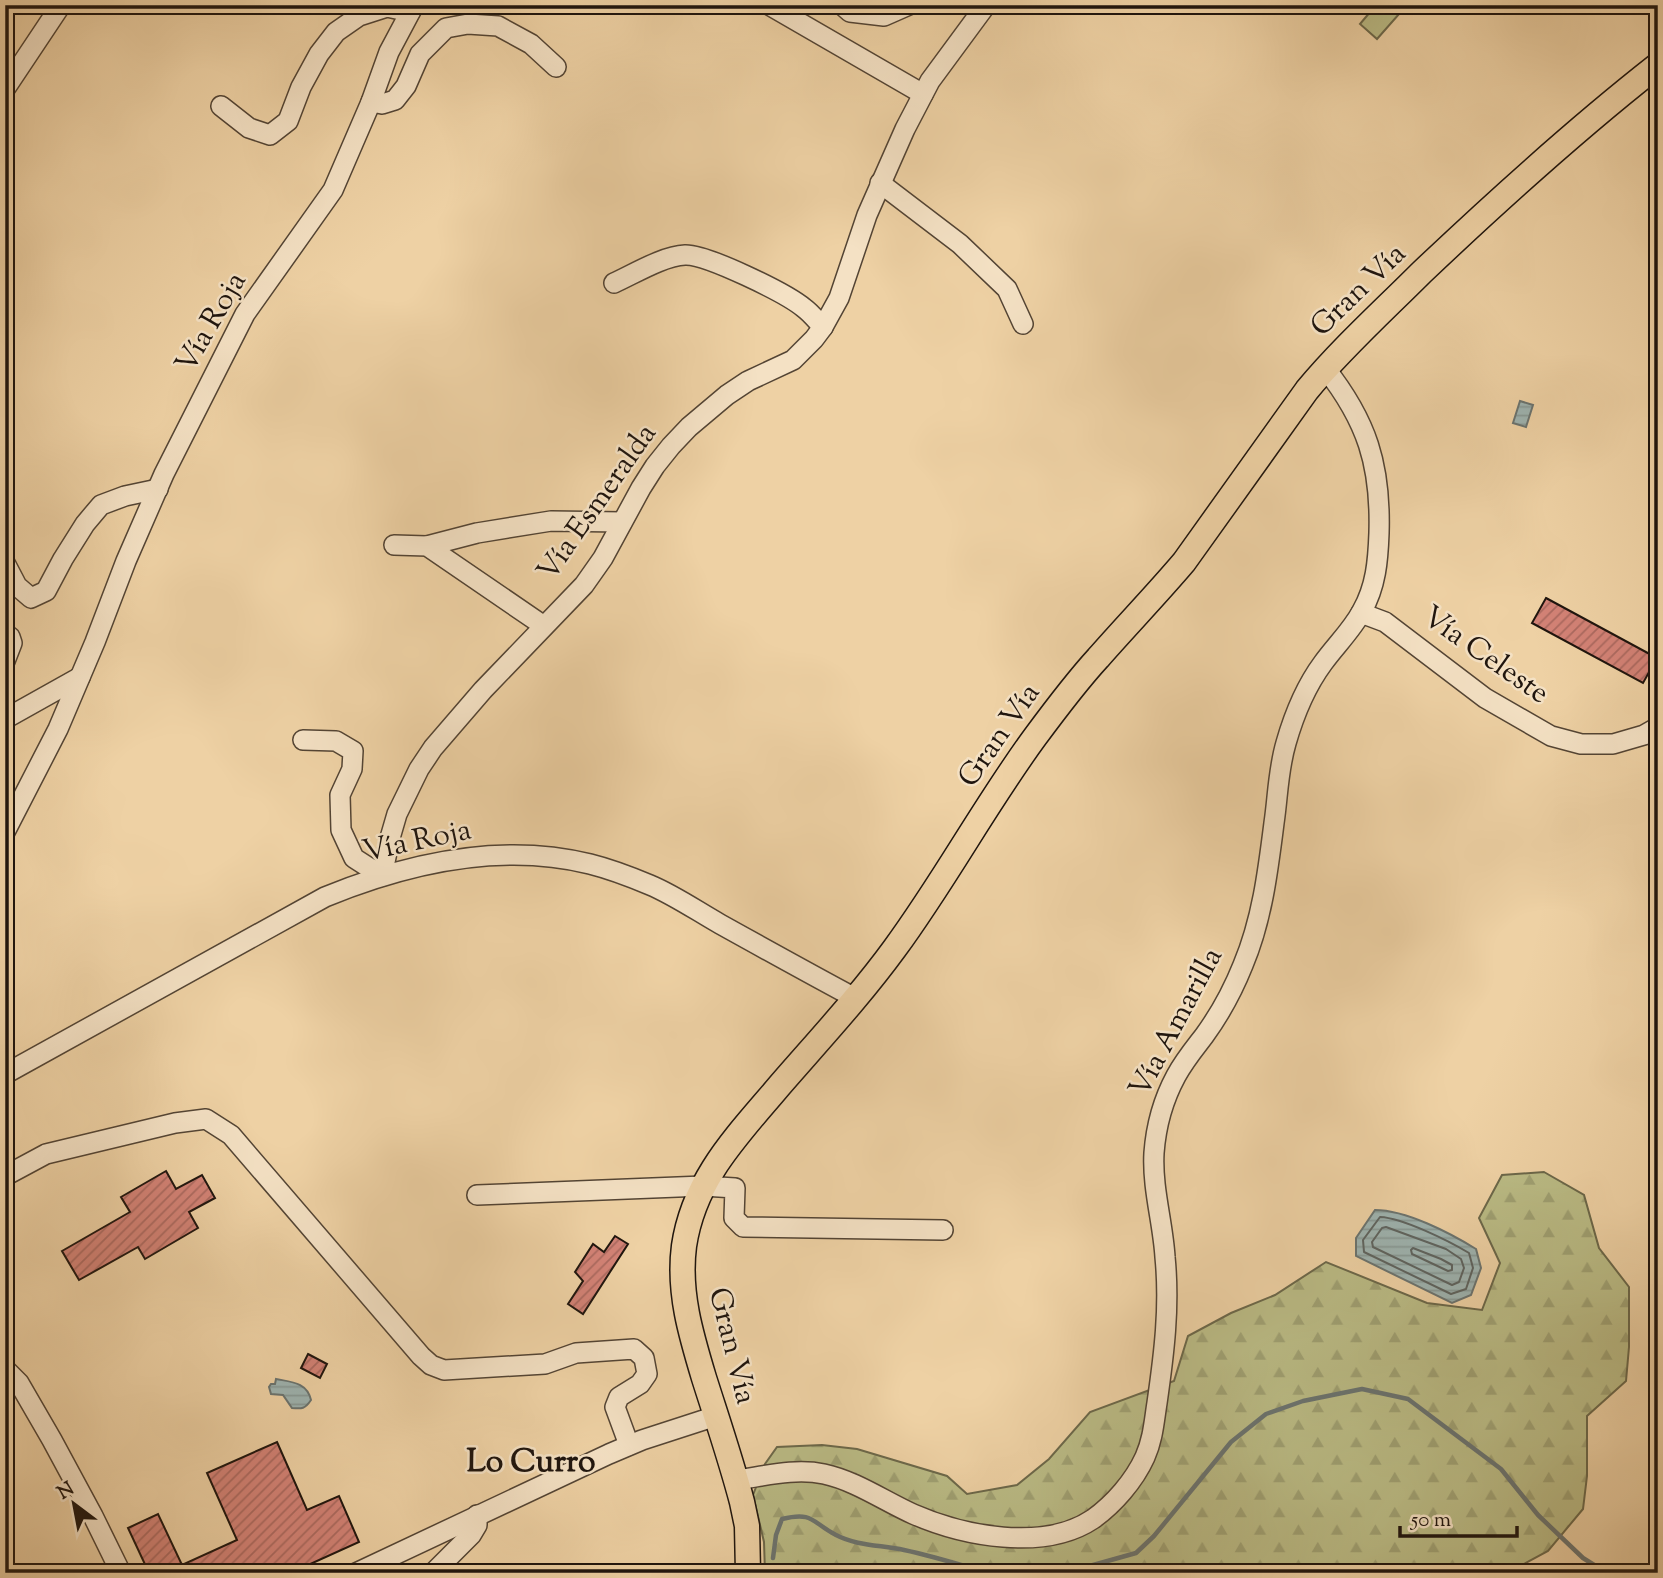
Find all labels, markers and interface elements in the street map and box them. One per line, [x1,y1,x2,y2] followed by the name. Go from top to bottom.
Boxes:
[1301,234,1417,348] street label: Gran Vía
[166,264,258,381] street label: Vía Roja
[528,415,668,590] street label: Vía Esmeralda
[1413,596,1557,716] street label: Vía Celeste
[948,675,1052,797] street label: Gran Vía
[359,809,476,874] street label: Vía Roja
[1119,940,1235,1106] street label: Vía Amarilla
[696,1283,766,1409] street label: Gran Vía
[467,1440,595,1486] district label: Lo Curro
[38,1470,108,1540] north arrow
[53,1476,80,1507] text: N
[1400,1494,1518,1538] scale bar
[1410,1506,1451,1536] text: 50 m

